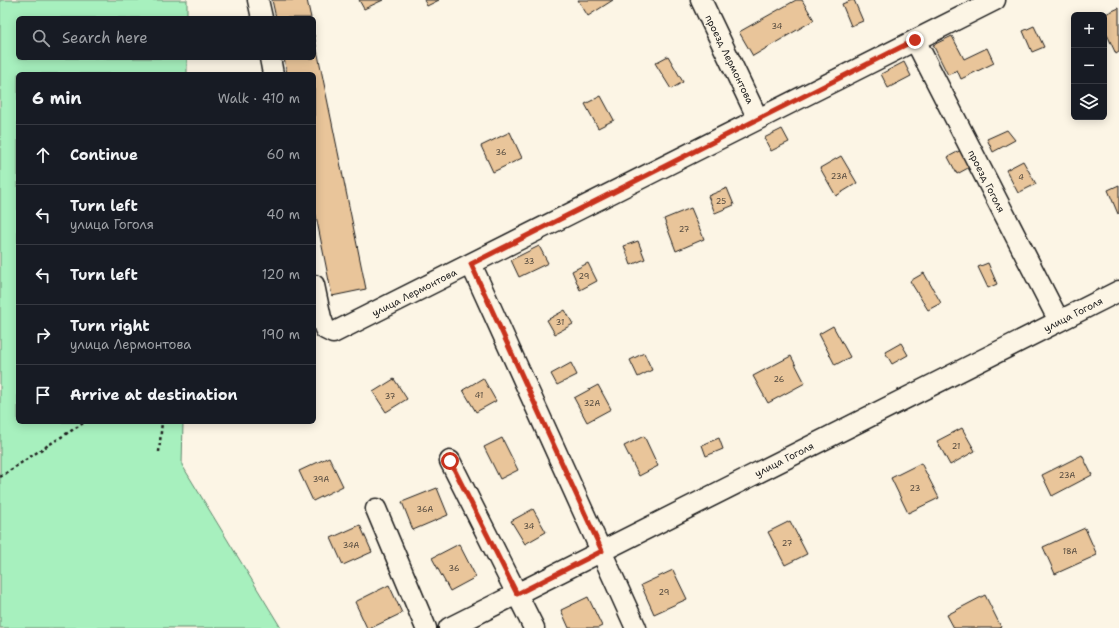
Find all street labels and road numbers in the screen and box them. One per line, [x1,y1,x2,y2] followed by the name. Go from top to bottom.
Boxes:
[702,13,757,107] street label: проезд Лермонтова
[965,148,1008,215] street label: проезд Гоголя
[370,265,459,319] street label: улица Лермонтова
[1041,294,1105,335] street label: улица Гоголя
[752,439,816,480] street label: улица Гоголя

